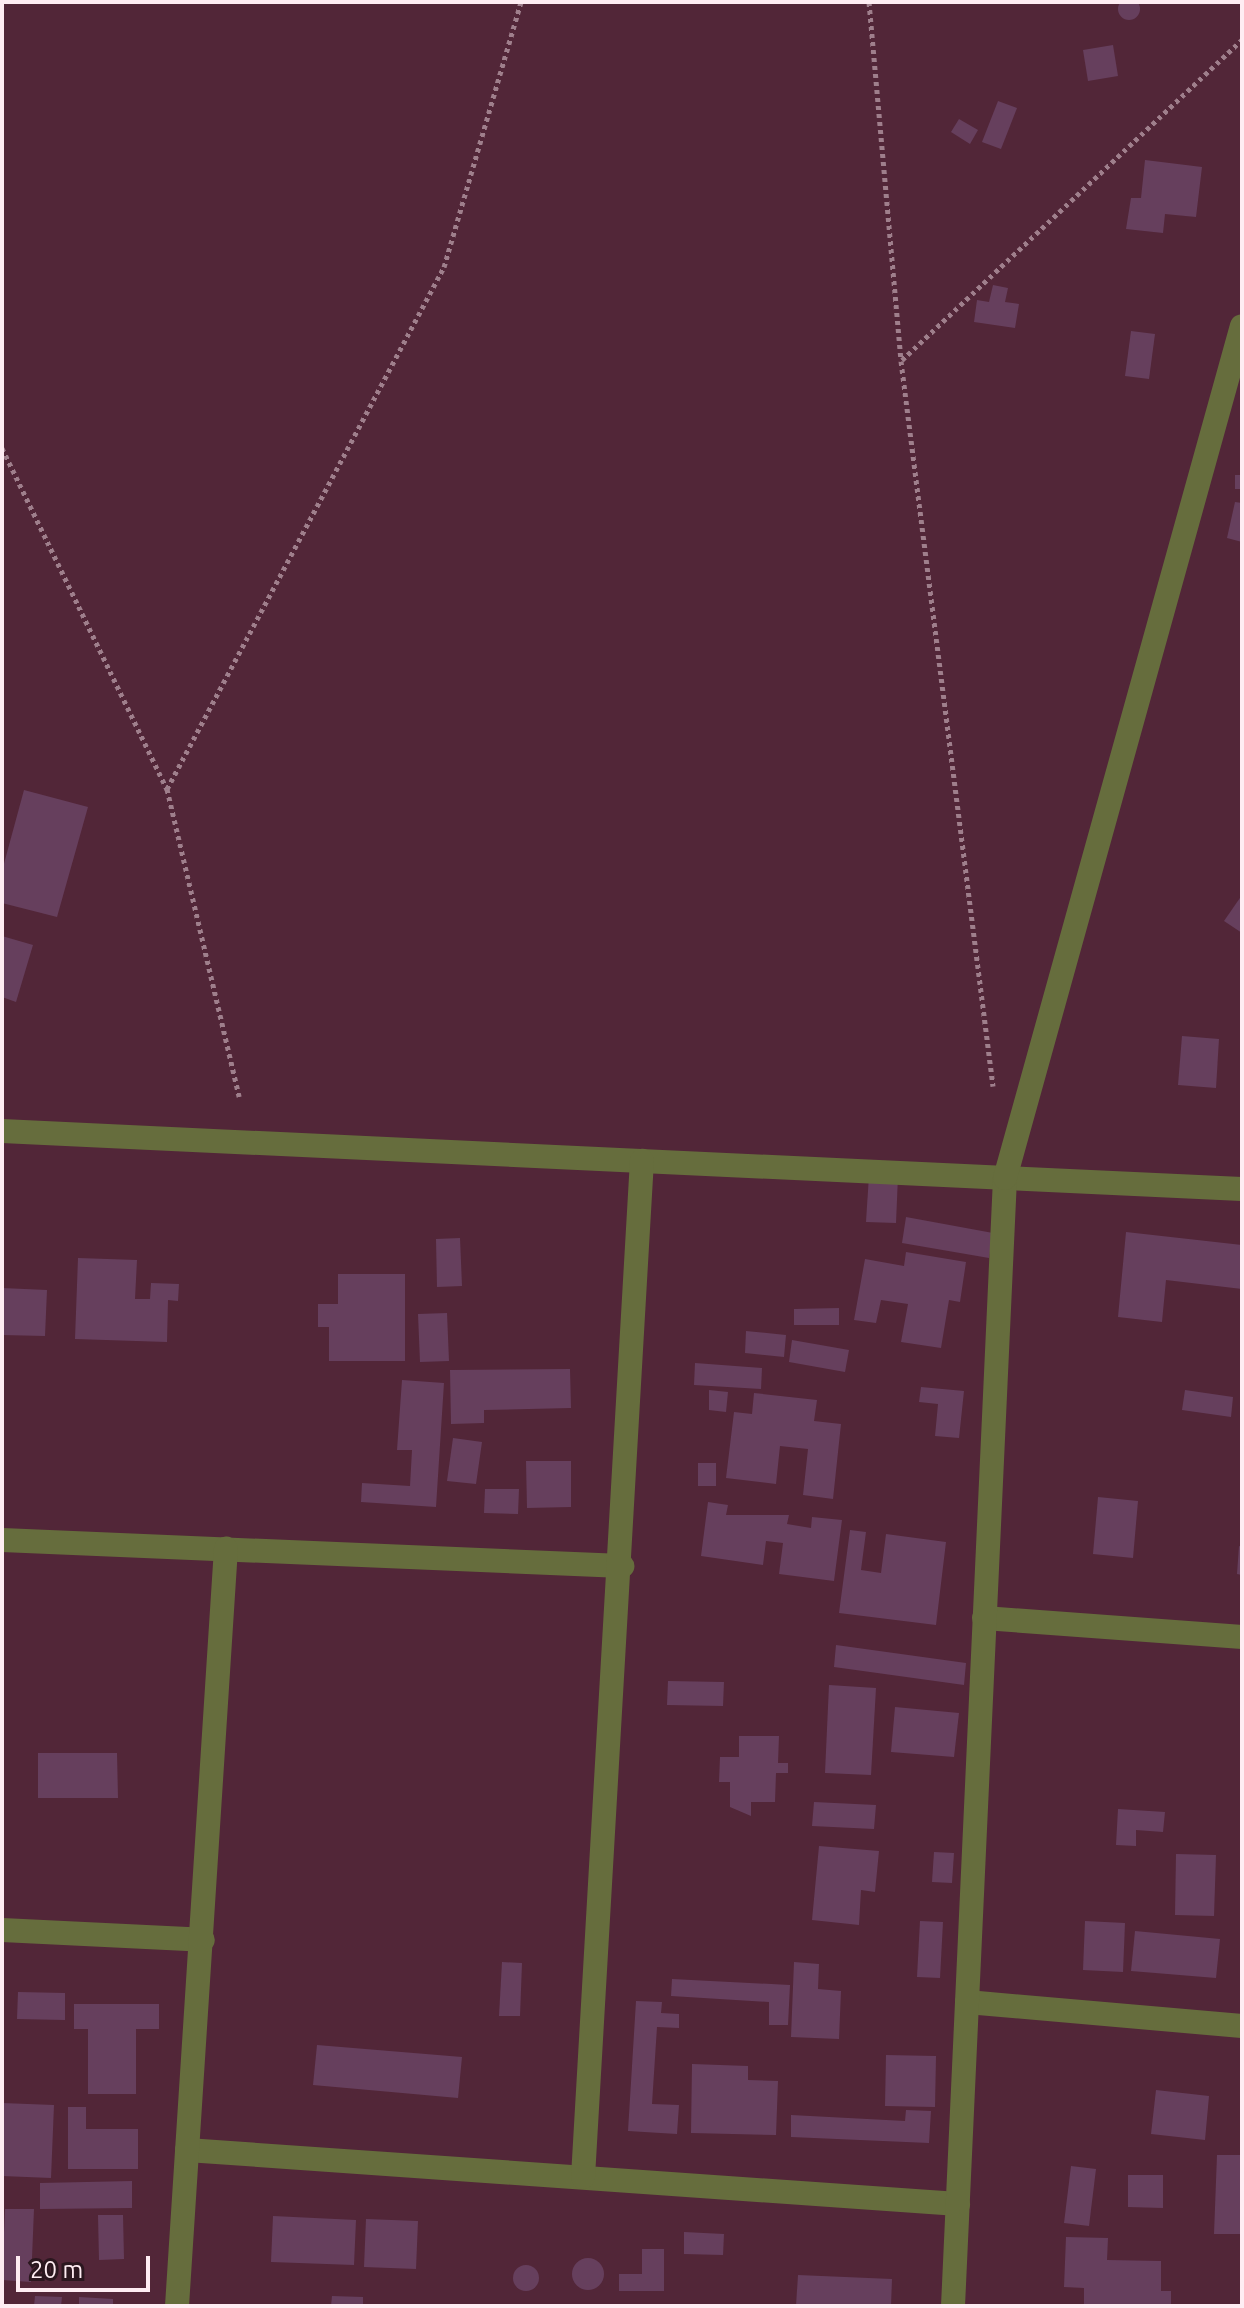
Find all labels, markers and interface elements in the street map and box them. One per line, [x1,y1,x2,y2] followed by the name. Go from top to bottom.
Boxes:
[20,2240,154,2290] scale bar
[30,2256,83,2283] text: 20 m

